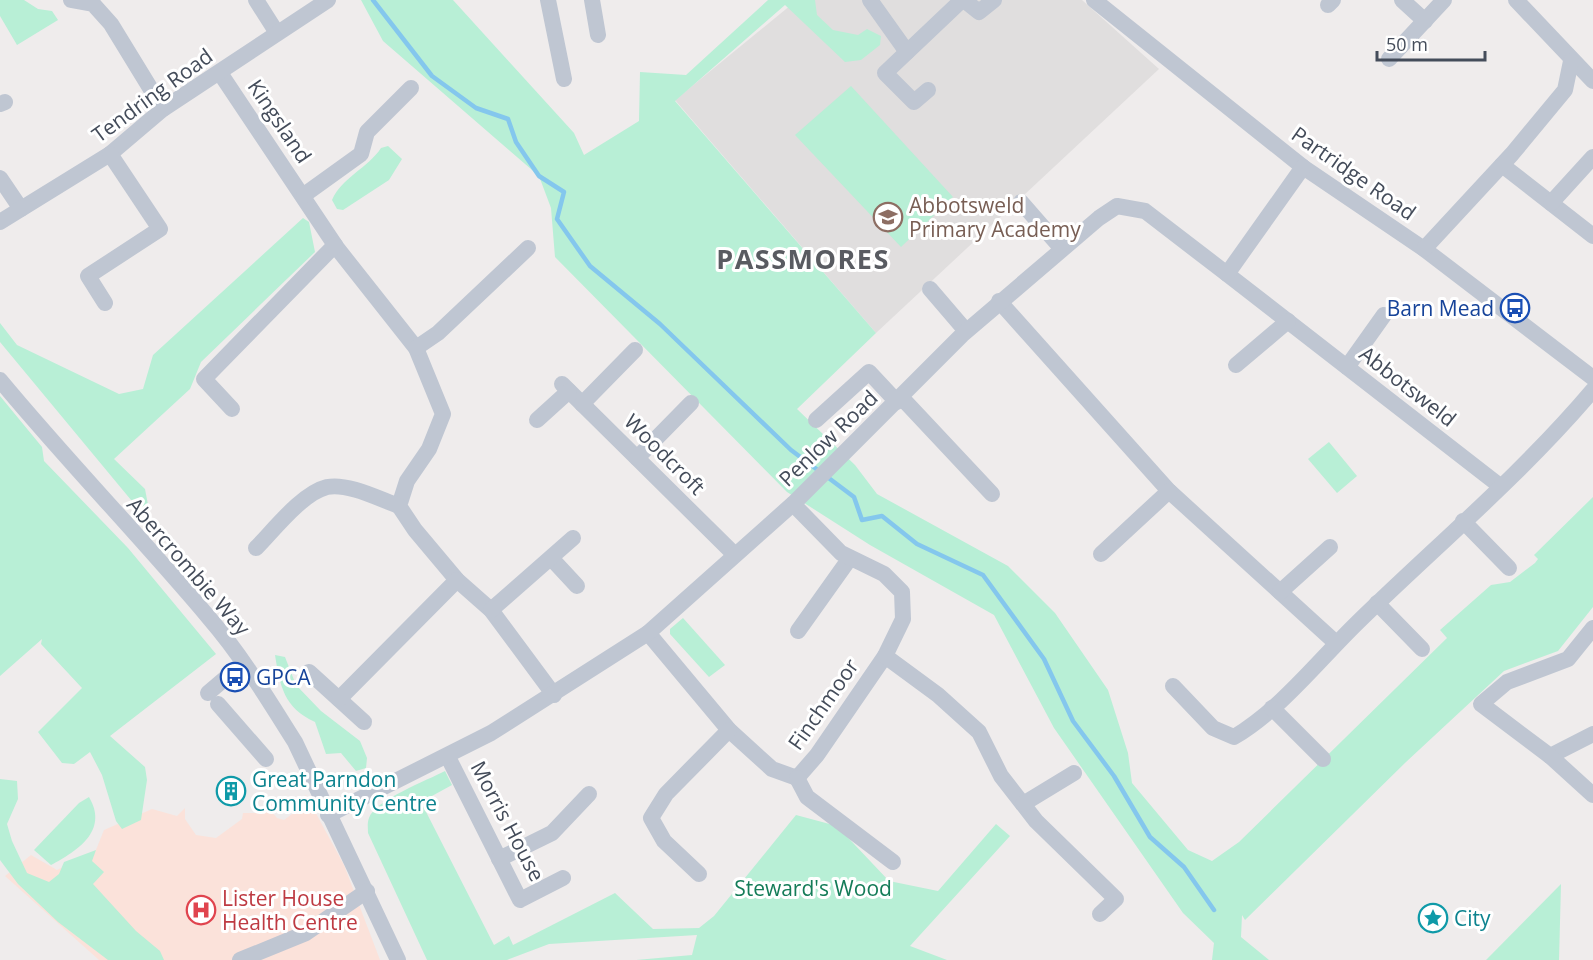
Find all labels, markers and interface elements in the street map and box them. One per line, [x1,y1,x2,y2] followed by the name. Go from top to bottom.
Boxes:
[1377,24,1485,62] scale bar
[1386,32,1428,56] text: 50 m
[86,42,218,148] street label: Tendring Road
[242,74,318,168] street label: Kingsland
[1286,120,1422,226] street label: Partridge Road
[909,191,1081,243] place label: Abbotsweld Primary Academy
[872,201,904,233] school or university icon: Abbotsweld Primary Academy
[716,240,890,277] district label: PASSMORES
[1499,292,1531,324] bus stop icon: Barn Mead
[1387,294,1494,322] place label: Barn Mead
[1354,339,1462,433] street label: Abbotsweld
[773,384,883,492] street label: Penlow Road
[619,408,711,500] street label: Woodcroft
[121,491,257,641] street label: Abercrombie Way
[781,653,865,755] street label: Finchmoor
[219,661,251,693] bus stop icon: GPCA
[256,663,311,691] place label: GPCA
[465,756,551,886] street label: Morris House
[252,765,437,817] place label: Great Parndon Community Centre
[215,775,247,807] building icon: Great Parndon Community Centre
[734,874,892,902] park label: Steward's Wood
[222,884,358,936] place label: Lister House Health Centre
[185,894,217,926] hospital icon: Lister House Health Centre
[1417,902,1449,934] place icon: City
[1454,904,1491,932] place label: City

